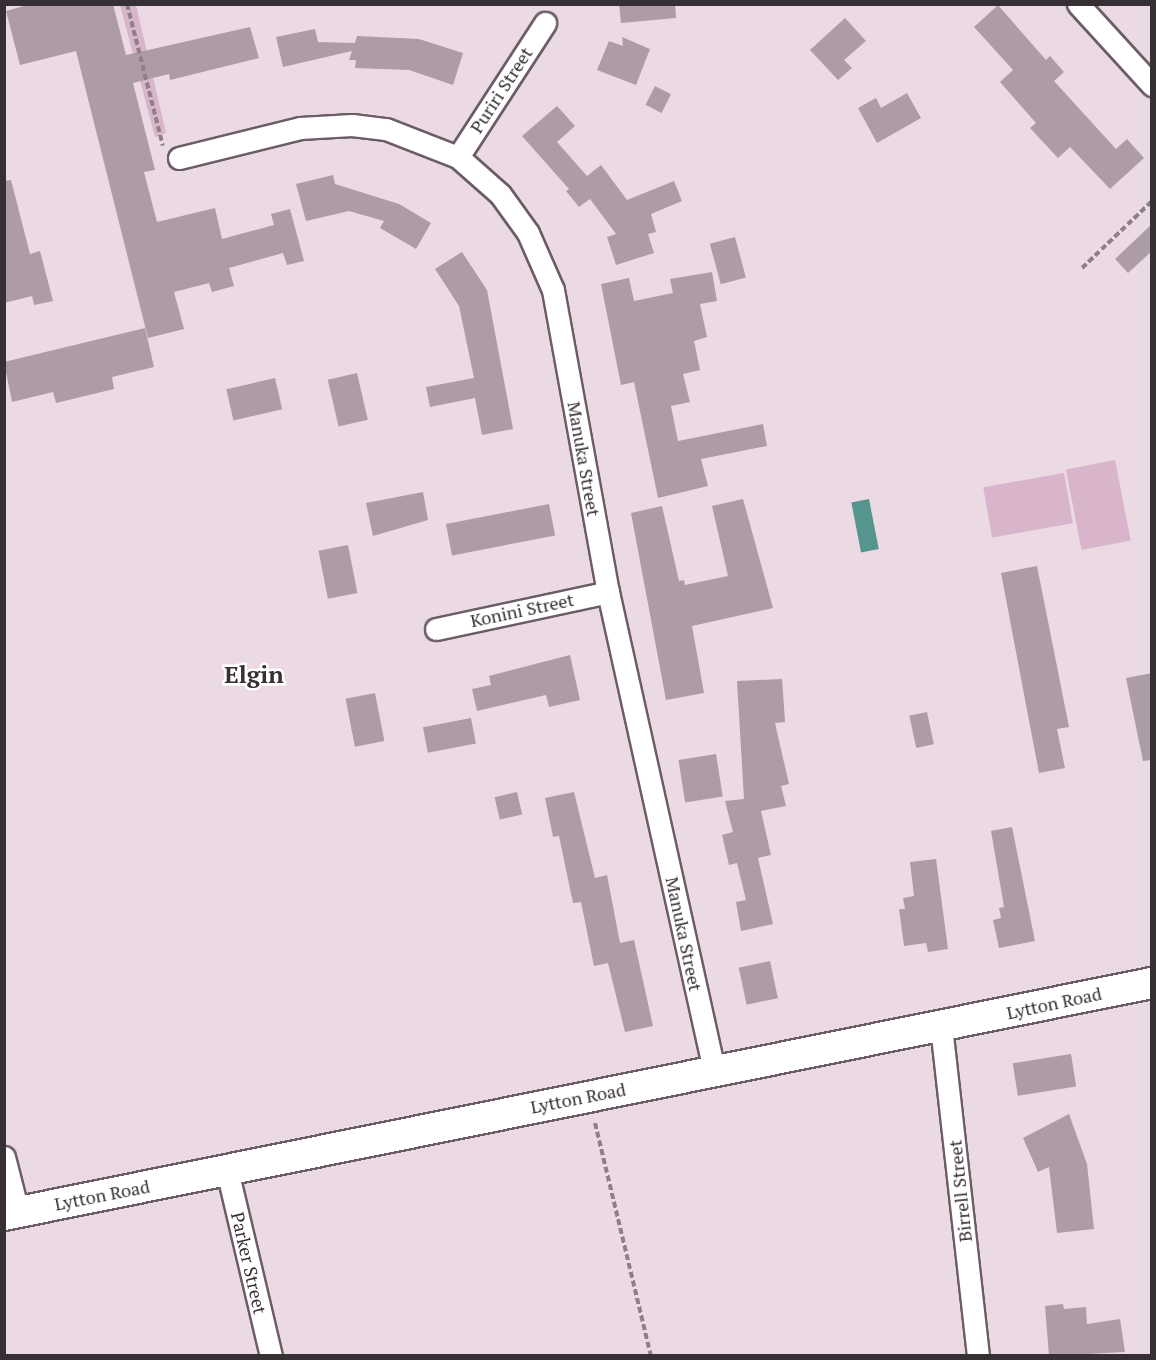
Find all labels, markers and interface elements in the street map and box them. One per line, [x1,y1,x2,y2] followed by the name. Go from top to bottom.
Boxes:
[465,43,537,137] street label: Puriri Street
[563,400,605,518] street label: Manuka Street
[468,588,576,632] street label: Konini Street
[224,661,284,689] district label: Elgin
[661,875,707,993] street label: Manuka Street
[1004,982,1104,1024] street label: Lytton Road
[529,1078,627,1118] street label: Lytton Road
[944,1139,976,1243] street label: Birrell Street
[53,1175,151,1215] street label: Lytton Road
[227,1210,271,1316] street label: Parker Street

